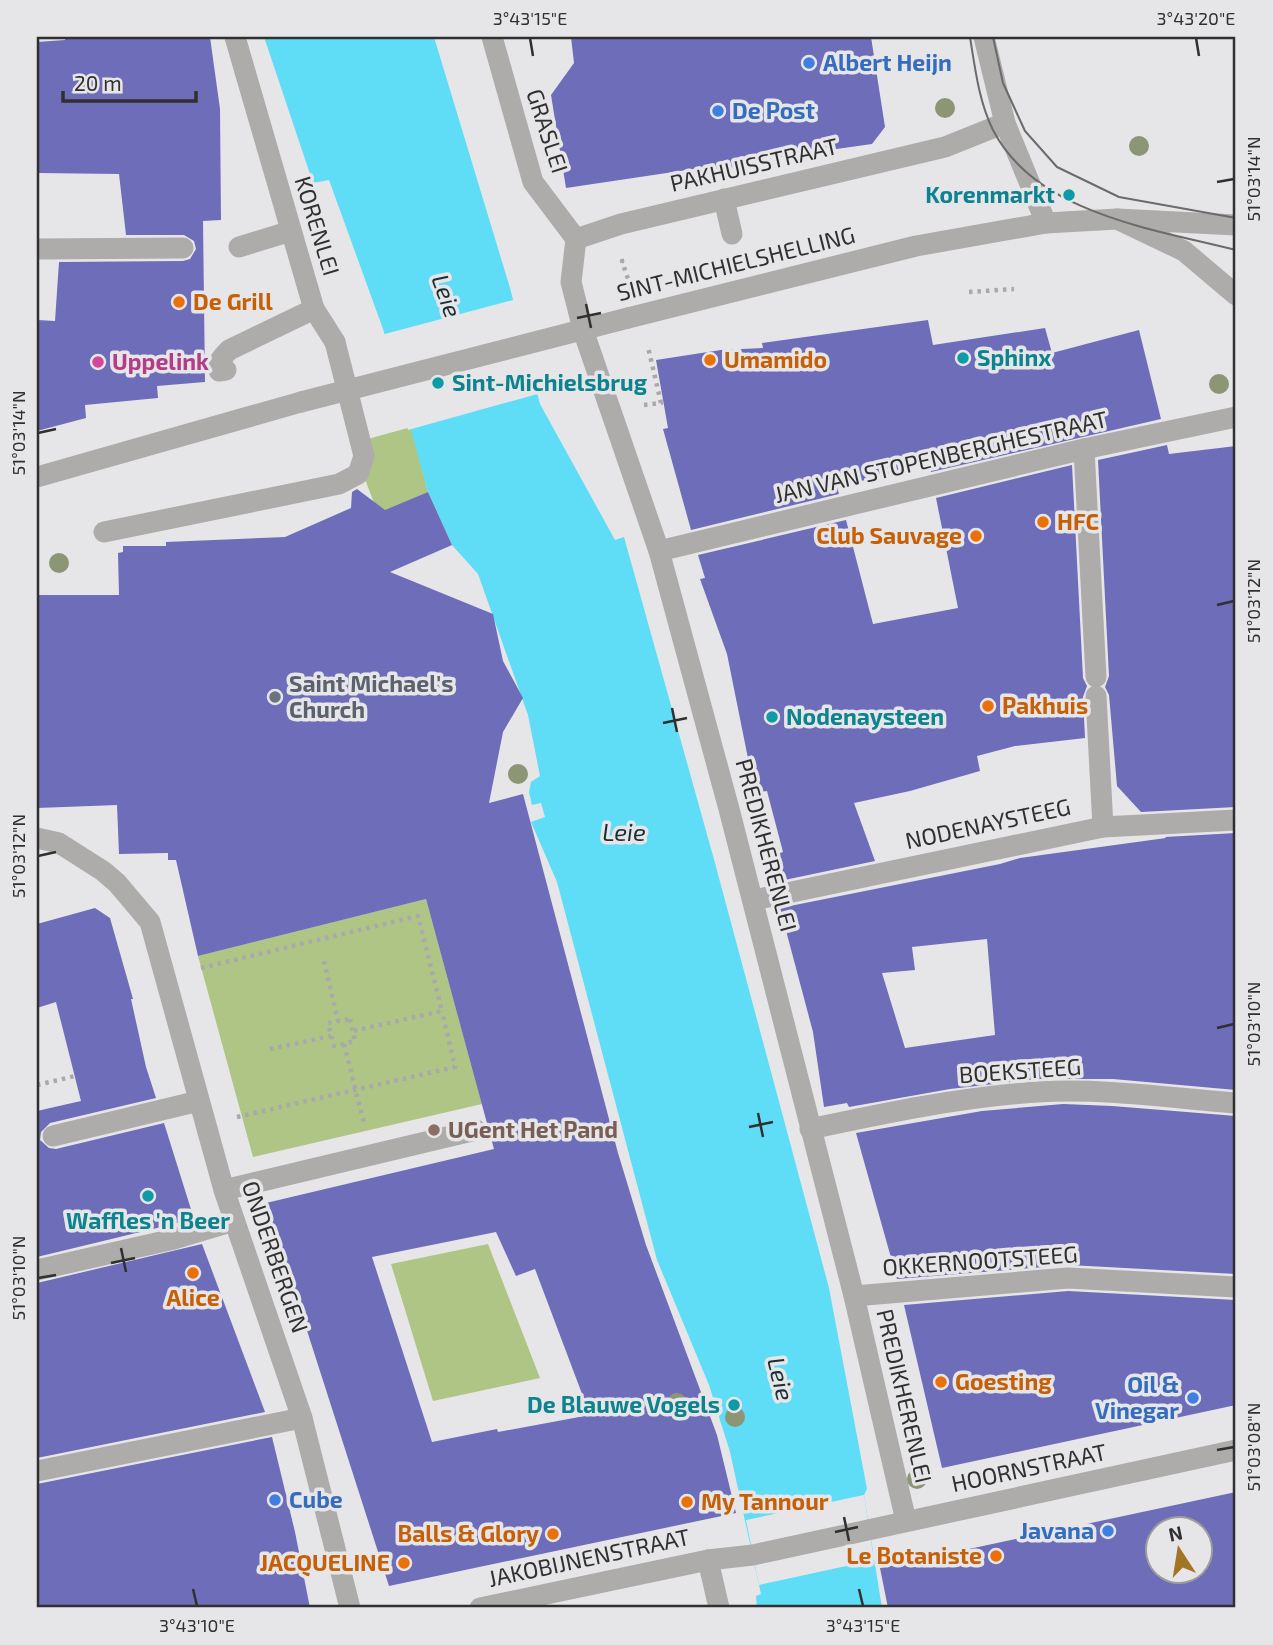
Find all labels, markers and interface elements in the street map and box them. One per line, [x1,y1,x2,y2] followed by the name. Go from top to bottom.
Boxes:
[493,7,567,29] text: 3°43'15"E
[1157,7,1235,29] text: 3°43'20"E
[823,48,952,76] place label: Albert Heijn
[801,55,817,71] marker: Albert Heijn
[63,60,196,104] scale bar
[74,70,122,95] text: 20 m
[521,85,575,176] street label: GRASLEI
[732,96,815,124] place label: De Post
[710,103,726,119] marker: De Post
[667,131,840,197] street label: PAKHUISSTRAAT
[1242,136,1264,222] text: 51°03'14"N
[290,173,346,279] street label: KORENLEI
[925,180,1055,208] place label: Korenmarkt
[1061,187,1077,203] marker: Korenmarkt
[614,220,858,306] street label: SINT-MICHIELSHELLING
[426,270,469,321] water label: Leie
[193,287,273,315] place label: De Grill
[171,294,187,310] marker: De Grill
[977,343,1051,371] place label: Sphinx
[724,345,827,373] place label: Umamido
[112,347,209,375] place label: Uppelink
[955,350,971,366] marker: Sphinx
[702,352,718,368] marker: Umamido
[90,354,106,370] marker: Uppelink
[452,368,648,396] place label: Sint-Michielsbrug
[430,375,446,391] marker: Sint-Michielsbrug
[7,390,29,476] text: 51°03'14"N
[772,404,1110,508] street label: JAN VAN STOPENBERGHESTRAAT
[1057,507,1099,535] place label: HFC
[1035,514,1051,530] marker: HFC
[816,521,962,549] place label: Club Sauvage
[968,528,984,544] marker: Club Sauvage
[1242,559,1264,643] text: 51°03'12"N
[289,669,453,723] place label: Saint Michael's Church
[267,689,283,705] marker: Saint Michael's Church
[1002,691,1088,719] place label: Pakhuis
[980,698,996,714] marker: Pakhuis
[786,702,944,730] place label: Nodenaysteen
[764,709,780,725] marker: Nodenaysteen
[730,755,804,934] street label: PREDIKHERENLEI
[903,792,1073,854] street label: NODENAYSTEEG
[7,814,29,898] text: 51°03'12"N
[602,817,646,846] water label: Leie
[1242,981,1264,1067] text: 51°03'10"N
[958,1052,1082,1088] street label: BOEKSTEEG
[448,1115,618,1143] place label: UGent Het Pand
[426,1122,442,1138] marker: UGent Het Pand
[237,1177,315,1336] street label: ONDERBERGEN
[140,1188,156,1204] marker: Waffles 'n Beer
[66,1206,230,1234] place label: Waffles 'n Beer
[7,1235,29,1321] text: 51°03'10"N
[881,1239,1079,1281] street label: OKKERNOOTSTEEG
[185,1265,201,1281] marker: Alice
[166,1283,220,1311] place label: Alice
[871,1306,939,1486] street label: PREDIKHERENLEI
[762,1354,801,1403] water label: Leie
[955,1367,1052,1395] place label: Goesting
[1095,1370,1179,1424] place label: Oil & Vinegar
[933,1374,949,1390] marker: Goesting
[527,1390,720,1418] place label: De Blauwe Vogels
[1185,1390,1201,1406] marker: Oil & Vinegar
[726,1397,742,1413] marker: De Blauwe Vogels
[1242,1403,1264,1491] text: 51°03'08"N
[949,1437,1109,1497] street label: HOORNSTRAAT
[289,1485,343,1513] place label: Cube
[701,1487,829,1515] place label: My Tannour
[267,1492,283,1508] marker: Cube
[679,1494,695,1510] marker: My Tannour
[1020,1516,1094,1544] place label: Javana
[1144,1516,1214,1586] north arrow
[397,1519,539,1547] place label: Balls & Glory
[1166,1520,1184,1546] text: N
[486,1522,692,1592] street label: JAKOBIJNENSTRAAT
[1100,1523,1116,1539] marker: Javana
[545,1526,561,1542] marker: Balls & Glory
[846,1541,982,1569] place label: Le Botaniste
[259,1548,390,1577] place label: JACQUELINE
[988,1548,1004,1564] marker: Le Botaniste
[396,1555,412,1571] marker: JACQUELINE
[159,1614,235,1636] text: 3°43'10"E
[826,1614,900,1636] text: 3°43'15"E

